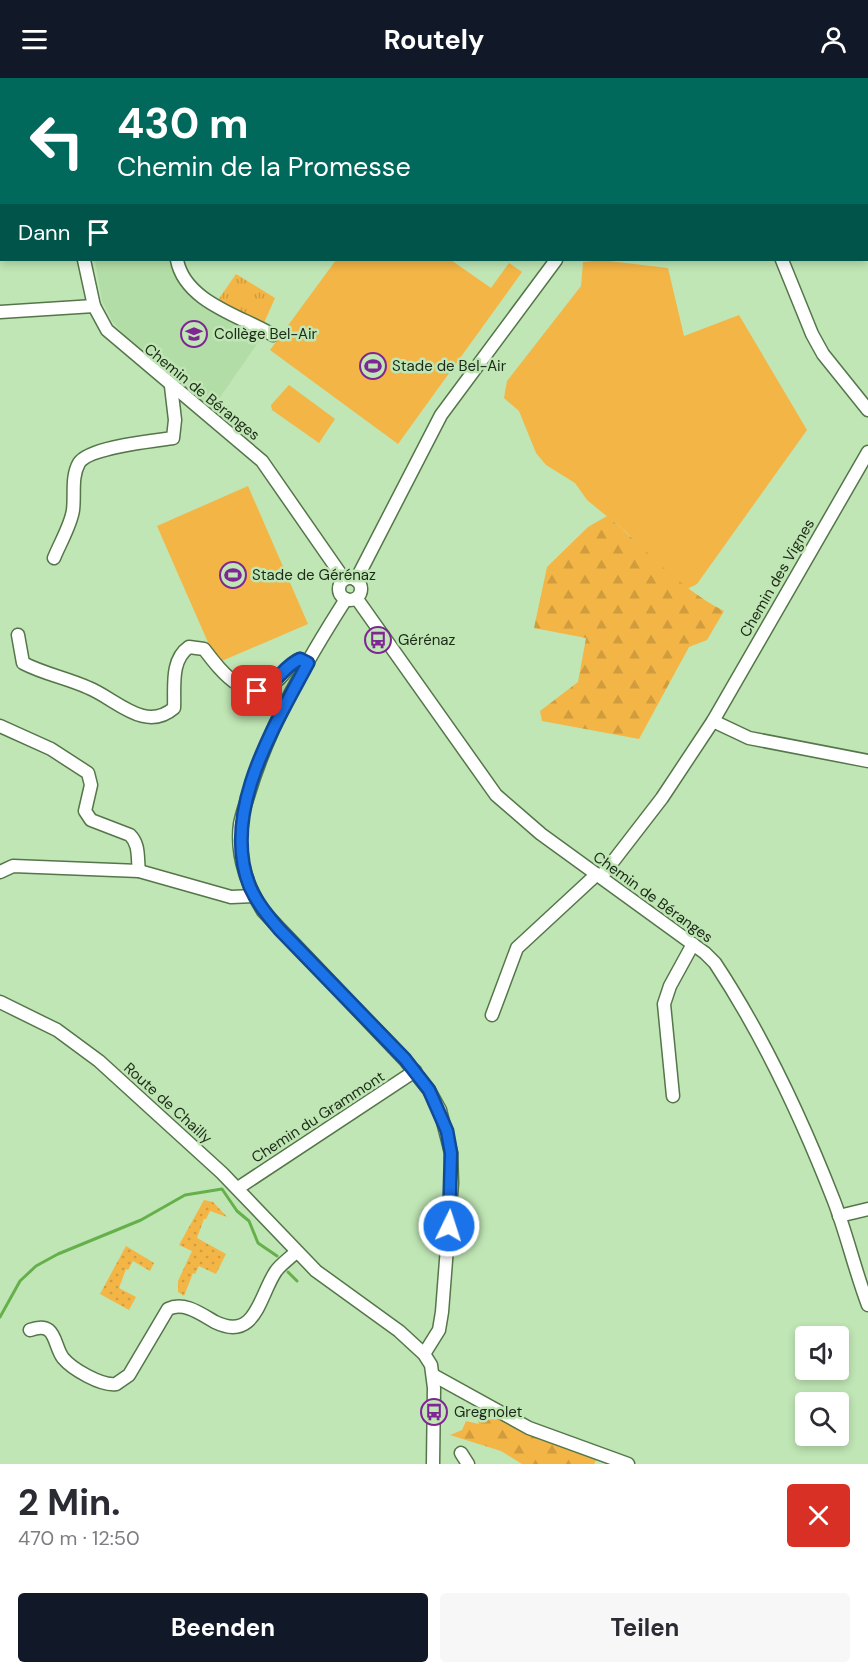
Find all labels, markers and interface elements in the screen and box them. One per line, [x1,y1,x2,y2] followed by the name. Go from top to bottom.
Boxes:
[384,22,484,57] text: Routely
[18,23,51,56] icon: menu
[817,23,850,56] icon: person
[117,96,249,151] text: 430 m
[18,102,96,180] icon: left
[117,149,411,184] text: Chemin de la Promesse
[82,216,115,249] icon: arrive
[18,218,70,247] text: Dann
[179,319,209,349] school or university icon: Collège Bel-Air
[214,324,318,344] place label: Collège Bel-Air
[140,339,264,445] street label: Chemin de Béranges
[358,351,388,381] sports icon: Stade de Bel-Air
[392,356,507,376] place label: Stade de Bel-Air
[735,515,819,641] street label: Chemin des Vignes
[218,560,248,590] sports icon: Stade de Gérénaz
[252,565,376,585] place label: Stade de Gérénaz
[363,625,393,655] bus stop icon: Gérénaz
[398,630,455,650] place label: Gérénaz
[231,665,282,716] pin
[240,674,273,707] icon: arrive
[589,847,717,947] street label: Chemin de Béranges
[120,1058,217,1148] street label: Route de Chailly
[248,1066,388,1168] street label: Chemin du Grammont
[417,1194,481,1258] position arrow
[795,1326,849,1446] map controls
[795,1326,849,1380] button: sound
[795,1392,849,1446] button: search
[419,1397,449,1427] bus stop icon: Gregnolet
[454,1402,523,1422] place label: Gregnolet
[18,1479,120,1526] text: 2 Min.
[787,1484,850,1547] button: close
[18,1525,140,1551] text: 470 m · 12:50
[18,1593,428,1662] button: Beenden
[440,1593,850,1662] button: Teilen

